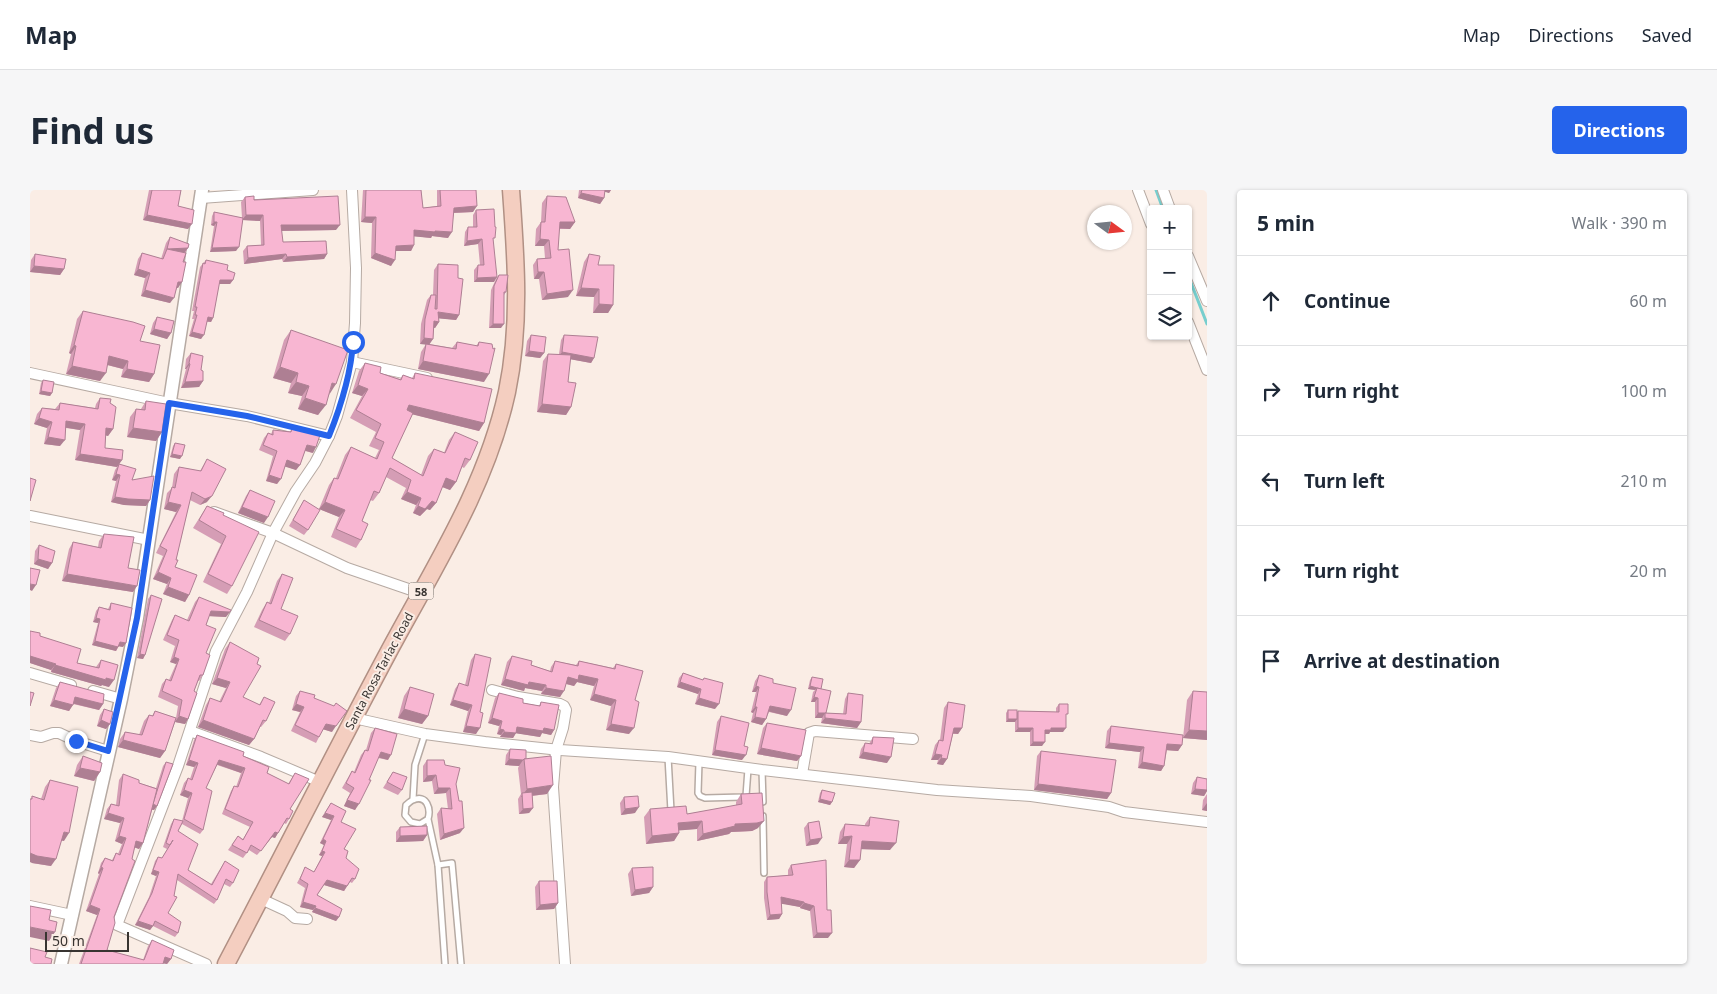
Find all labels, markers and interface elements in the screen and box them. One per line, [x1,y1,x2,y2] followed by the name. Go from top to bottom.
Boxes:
[25,18,77,51] text: Map
[1463,23,1500,47] text: Map
[1528,23,1614,47] text: Directions
[1642,23,1692,47] text: Saved
[1552,106,1687,154] button: Directions
[30,107,154,154] text: Find us
[1087,205,1132,250] north arrow
[1147,205,1192,340] map controls
[1147,205,1192,250] button: +
[1257,209,1315,237] text: 5 min
[1572,212,1667,234] text: Walk · 390 m
[1147,250,1192,295] button: −
[1257,287,1285,315] icon: ahead
[1304,288,1390,314] text: Continue
[1630,290,1667,312] text: 60 m
[1147,295,1192,340] button: layers
[342,331,365,354] route start
[1257,377,1285,405] icon: right
[1304,378,1399,404] text: Turn right
[1620,380,1667,402] text: 100 m
[1257,467,1285,495] icon: left
[1304,468,1385,494] text: Turn left
[1620,470,1667,492] text: 210 m
[1257,557,1285,585] icon: right
[1304,558,1399,584] text: Turn right
[1630,560,1667,582] text: 20 m
[408,582,434,600] road number: 58
[341,609,417,733] street label: Santa Rosa-Tarlac Road
[1257,647,1285,675] icon: arrive
[1304,648,1500,674] text: Arrive at destination
[65,730,88,753] route end
[45,929,129,952] scale bar
[52,931,85,950] text: 50 m

